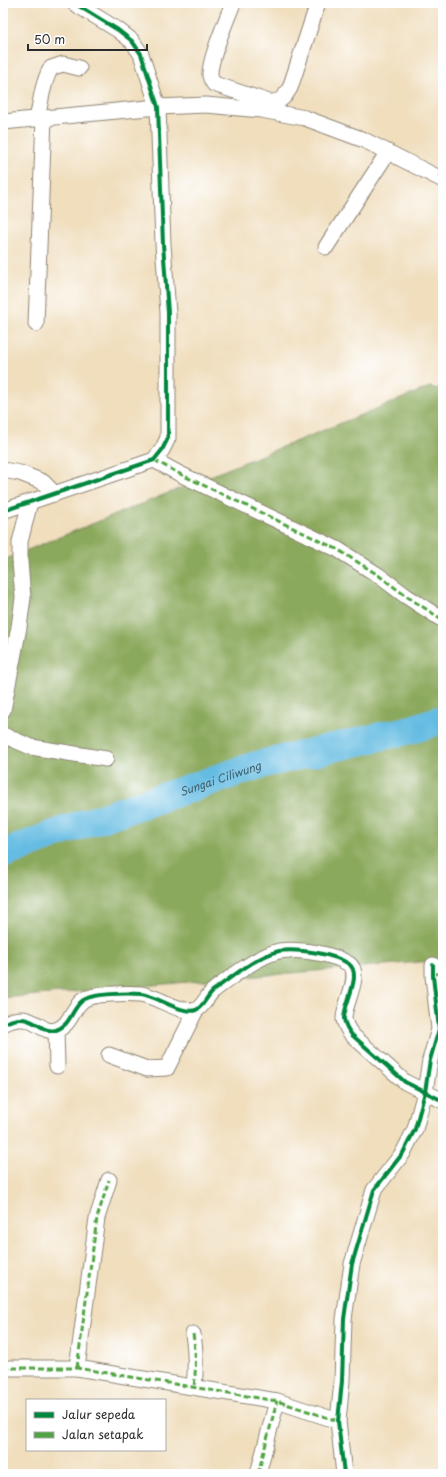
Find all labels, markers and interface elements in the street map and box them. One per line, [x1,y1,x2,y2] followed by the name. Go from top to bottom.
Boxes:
[28,26,147,52] scale bar
[34,30,65,48] text: 50 m
[177,756,264,800] water label: Sungai Ciliwung
[26,1399,166,1451] legend
[62,1405,136,1423] text: Jalur sepeda
[62,1425,144,1443] text: Jalan setapak

